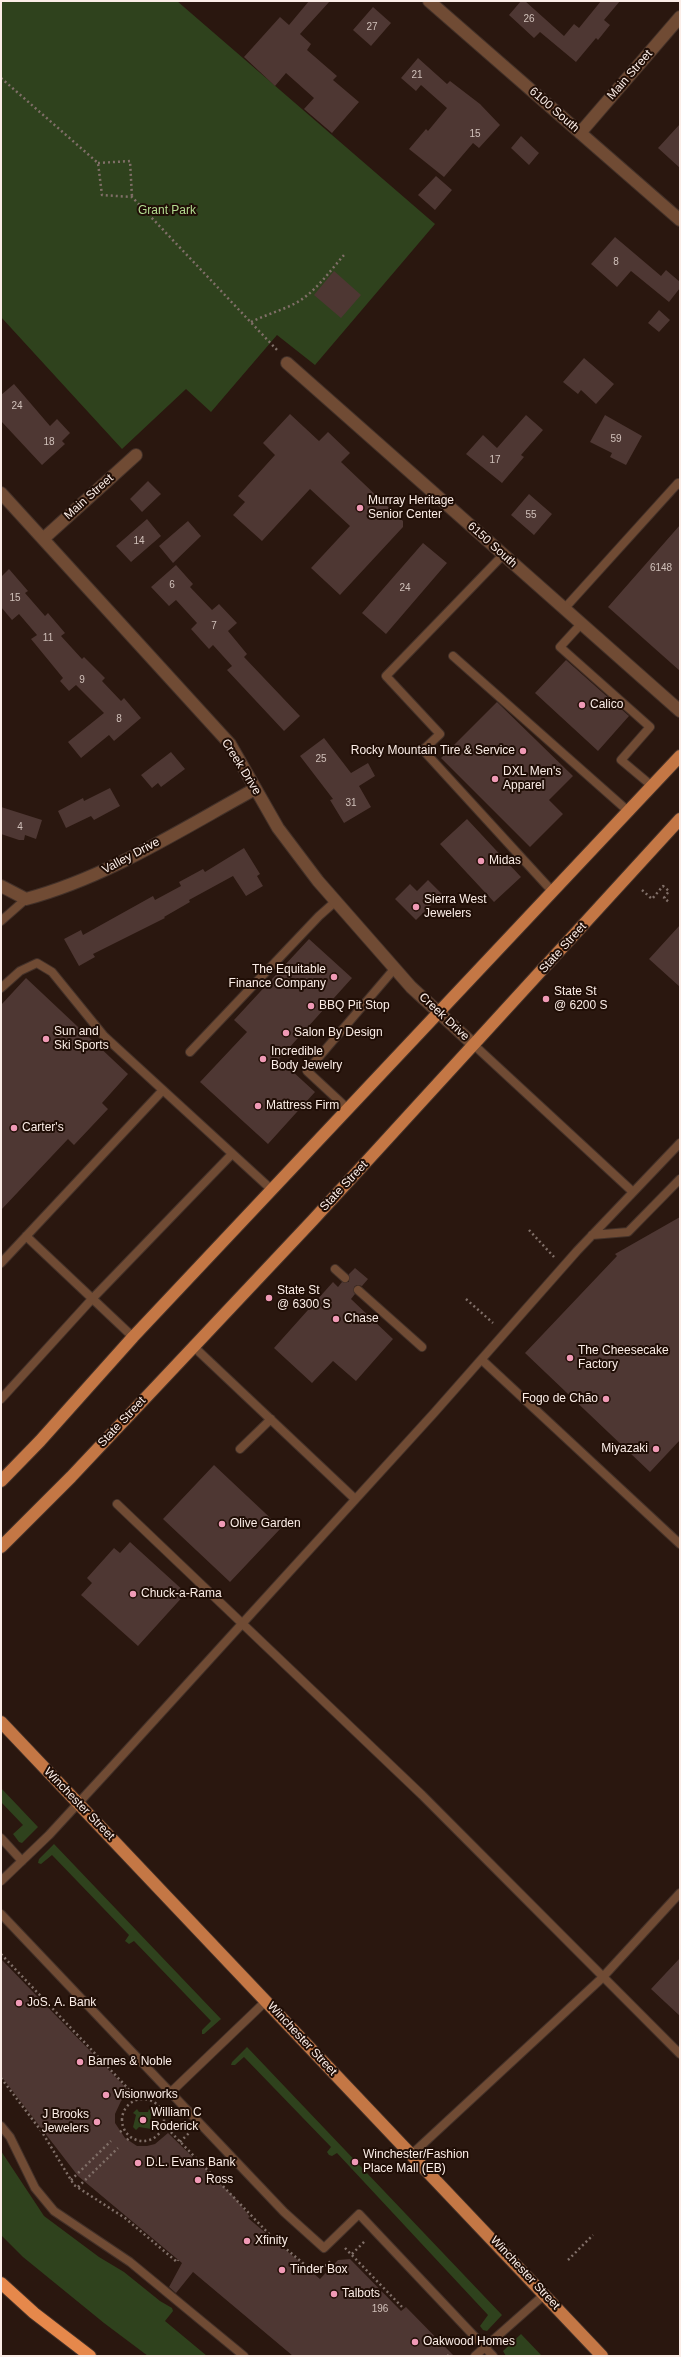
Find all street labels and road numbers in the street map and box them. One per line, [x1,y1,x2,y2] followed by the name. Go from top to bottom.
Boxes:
[604,47,656,103] street label: Main Street
[526,84,582,136] street label: 6100 South
[61,471,117,523] street label: Main Street
[464,519,520,571] street label: 6150 South
[218,736,264,798] street label: Creek Drive
[100,835,162,877] street label: Valley Drive
[536,920,590,976] street label: State Street
[416,990,472,1044] street label: Creek Drive
[317,1158,371,1214] street label: State Street
[95,1394,149,1450] street label: State Street
[41,1765,117,1843] street label: Winchester Street
[264,1999,340,2079] street label: Winchester Street
[487,2233,563,2313] street label: Winchester Street

